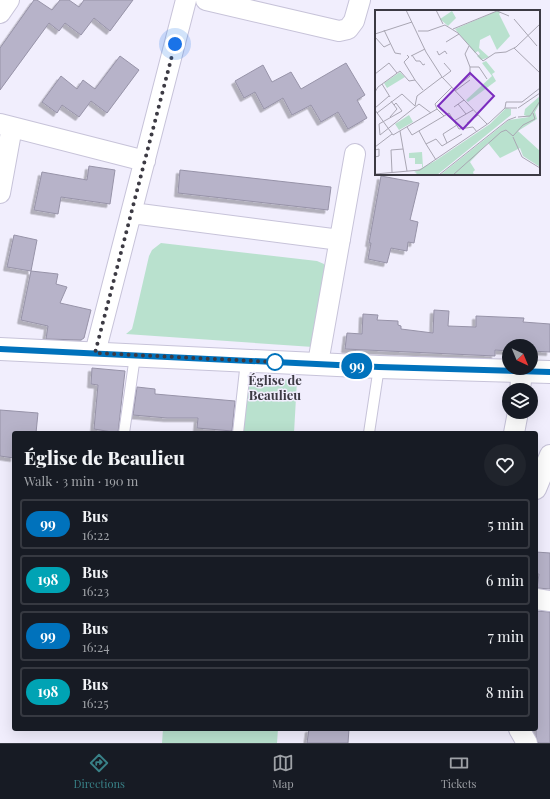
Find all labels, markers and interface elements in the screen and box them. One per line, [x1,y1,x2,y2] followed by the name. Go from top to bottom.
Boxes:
[375,10,540,175] inset map
[165,34,185,54] your location
[502,339,538,375] north arrow
[502,339,538,419] map controls
[266,353,284,371] marker: Église de Beaulieu
[339,353,375,379] line badge: 99
[349,356,365,375] text: 99
[248,371,302,403] place label: Église de Beaulieu
[502,383,538,419] button: layers
[24,444,185,470] text: Église de Beaulieu
[484,444,526,486] button: heart
[24,472,138,489] text: Walk · 3 min · 190 m
[82,506,108,526] text: Bus
[40,514,56,533] text: 99
[488,514,524,534] text: 5 min
[82,526,109,543] text: 16:22
[82,562,108,582] text: Bus
[38,570,58,589] text: 198
[486,570,524,590] text: 6 min
[82,582,109,599] text: 16:23
[82,618,108,638] text: Bus
[40,626,56,645] text: 99
[488,626,524,646] text: 7 min
[82,638,110,655] text: 16:24
[82,674,108,694] text: Bus
[38,682,58,701] text: 198
[486,682,524,702] text: 8 min
[82,694,109,711] text: 16:25
[74,752,125,791] tab: Directions
[272,752,294,791] tab: Map
[441,752,476,791] tab: Tickets

